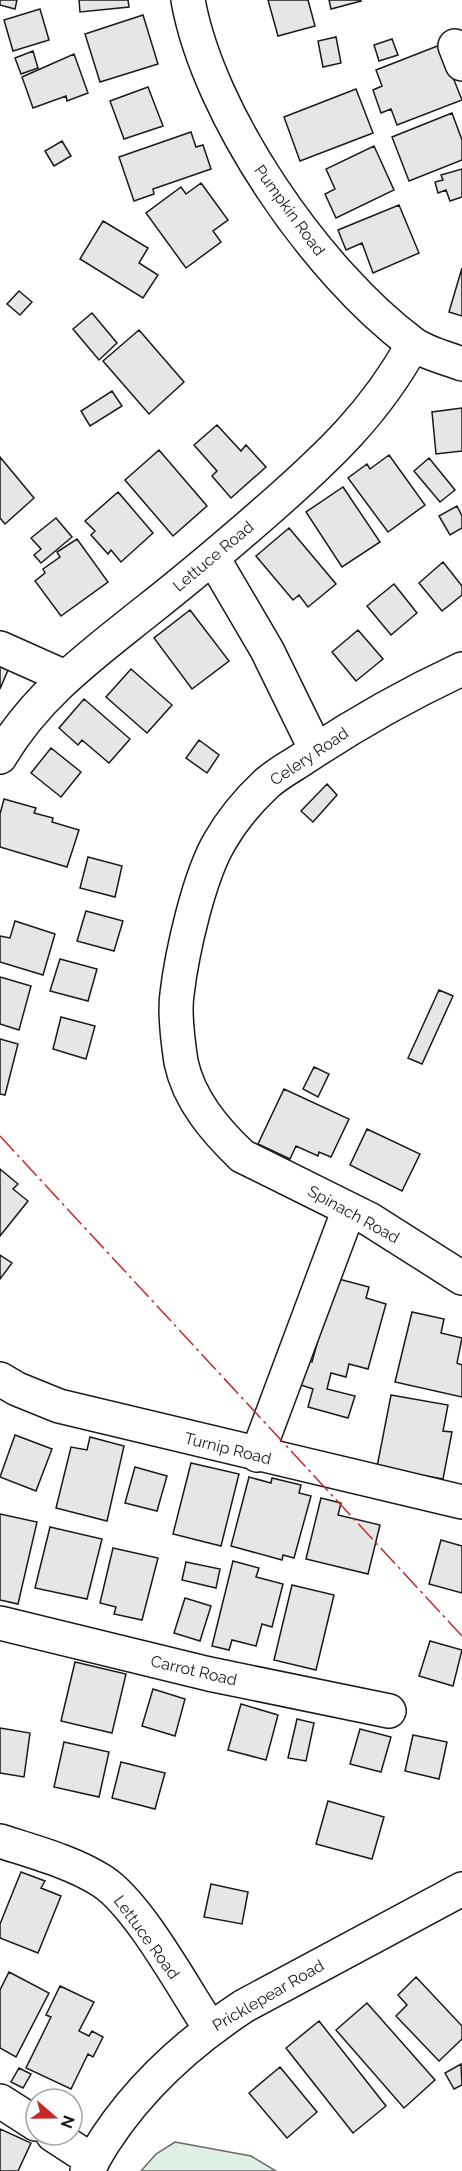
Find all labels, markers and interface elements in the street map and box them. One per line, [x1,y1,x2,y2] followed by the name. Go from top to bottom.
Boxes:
[250,161,329,260] street label: Pumpkin Road
[169,517,257,596] street label: Lettuce Road
[266,723,352,790] street label: Celery Road
[305,1181,403,1247] street label: Spinach Road
[183,1429,273,1468] street label: Turnip Road
[149,1651,239,1690] street label: Carrot Road
[110,1892,183,1983] street label: Lettuce Road
[209,1956,327,2035] street label: Pricklepear Road
[24,2087,84,2147] north arrow
[57,2113,79,2131] text: N

